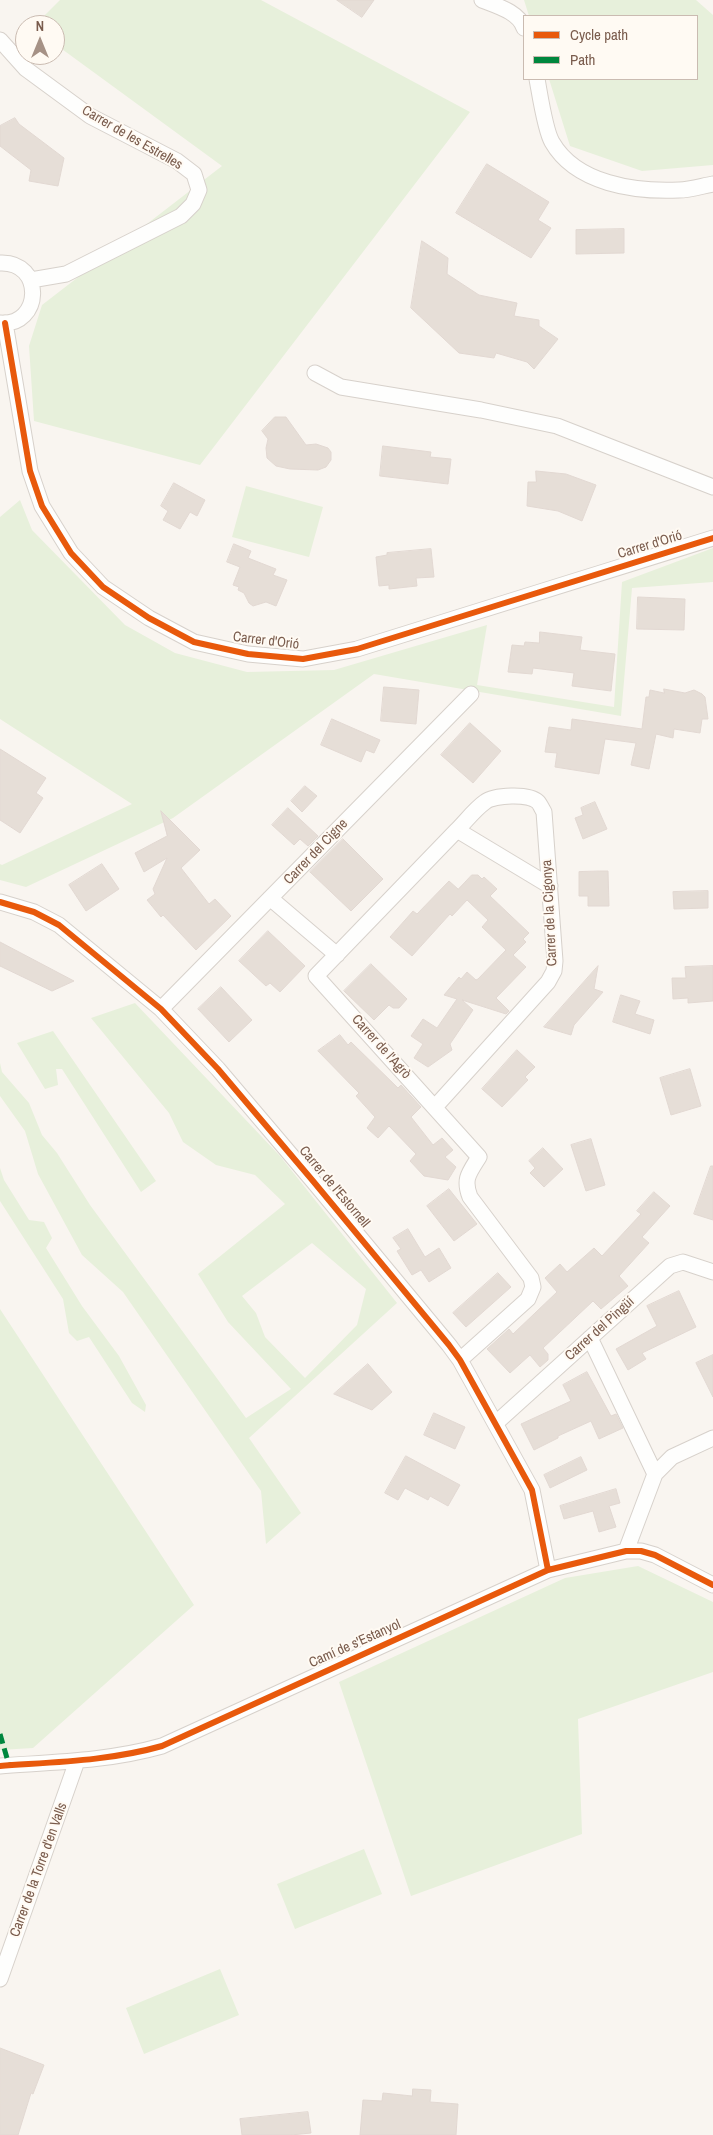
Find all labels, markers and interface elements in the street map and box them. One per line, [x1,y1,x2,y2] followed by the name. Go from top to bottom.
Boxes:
[15,15,65,65] north arrow
[523,15,698,80] legend
[36,17,44,35] text: N
[570,24,628,45] text: Cycle path
[570,49,595,70] text: Path
[79,102,185,174] street label: Carrer de les Estrelles
[616,527,684,563] street label: Carrer d'Orió
[232,629,300,653] street label: Carrer d'Orió
[280,816,352,888] street label: Carrer del Cigne
[539,859,561,967] street label: Carrer de la Cigonya
[348,1011,414,1083] street label: Carrer de l'Agrò
[295,1143,373,1231] street label: Carrer de l'Estornell
[562,1294,638,1364] street label: Carrer del Pingüí
[307,1616,403,1672] street label: Camí de s'Estanyol
[7,1801,71,1939] street label: Carrer de la Torre d'en Valls

